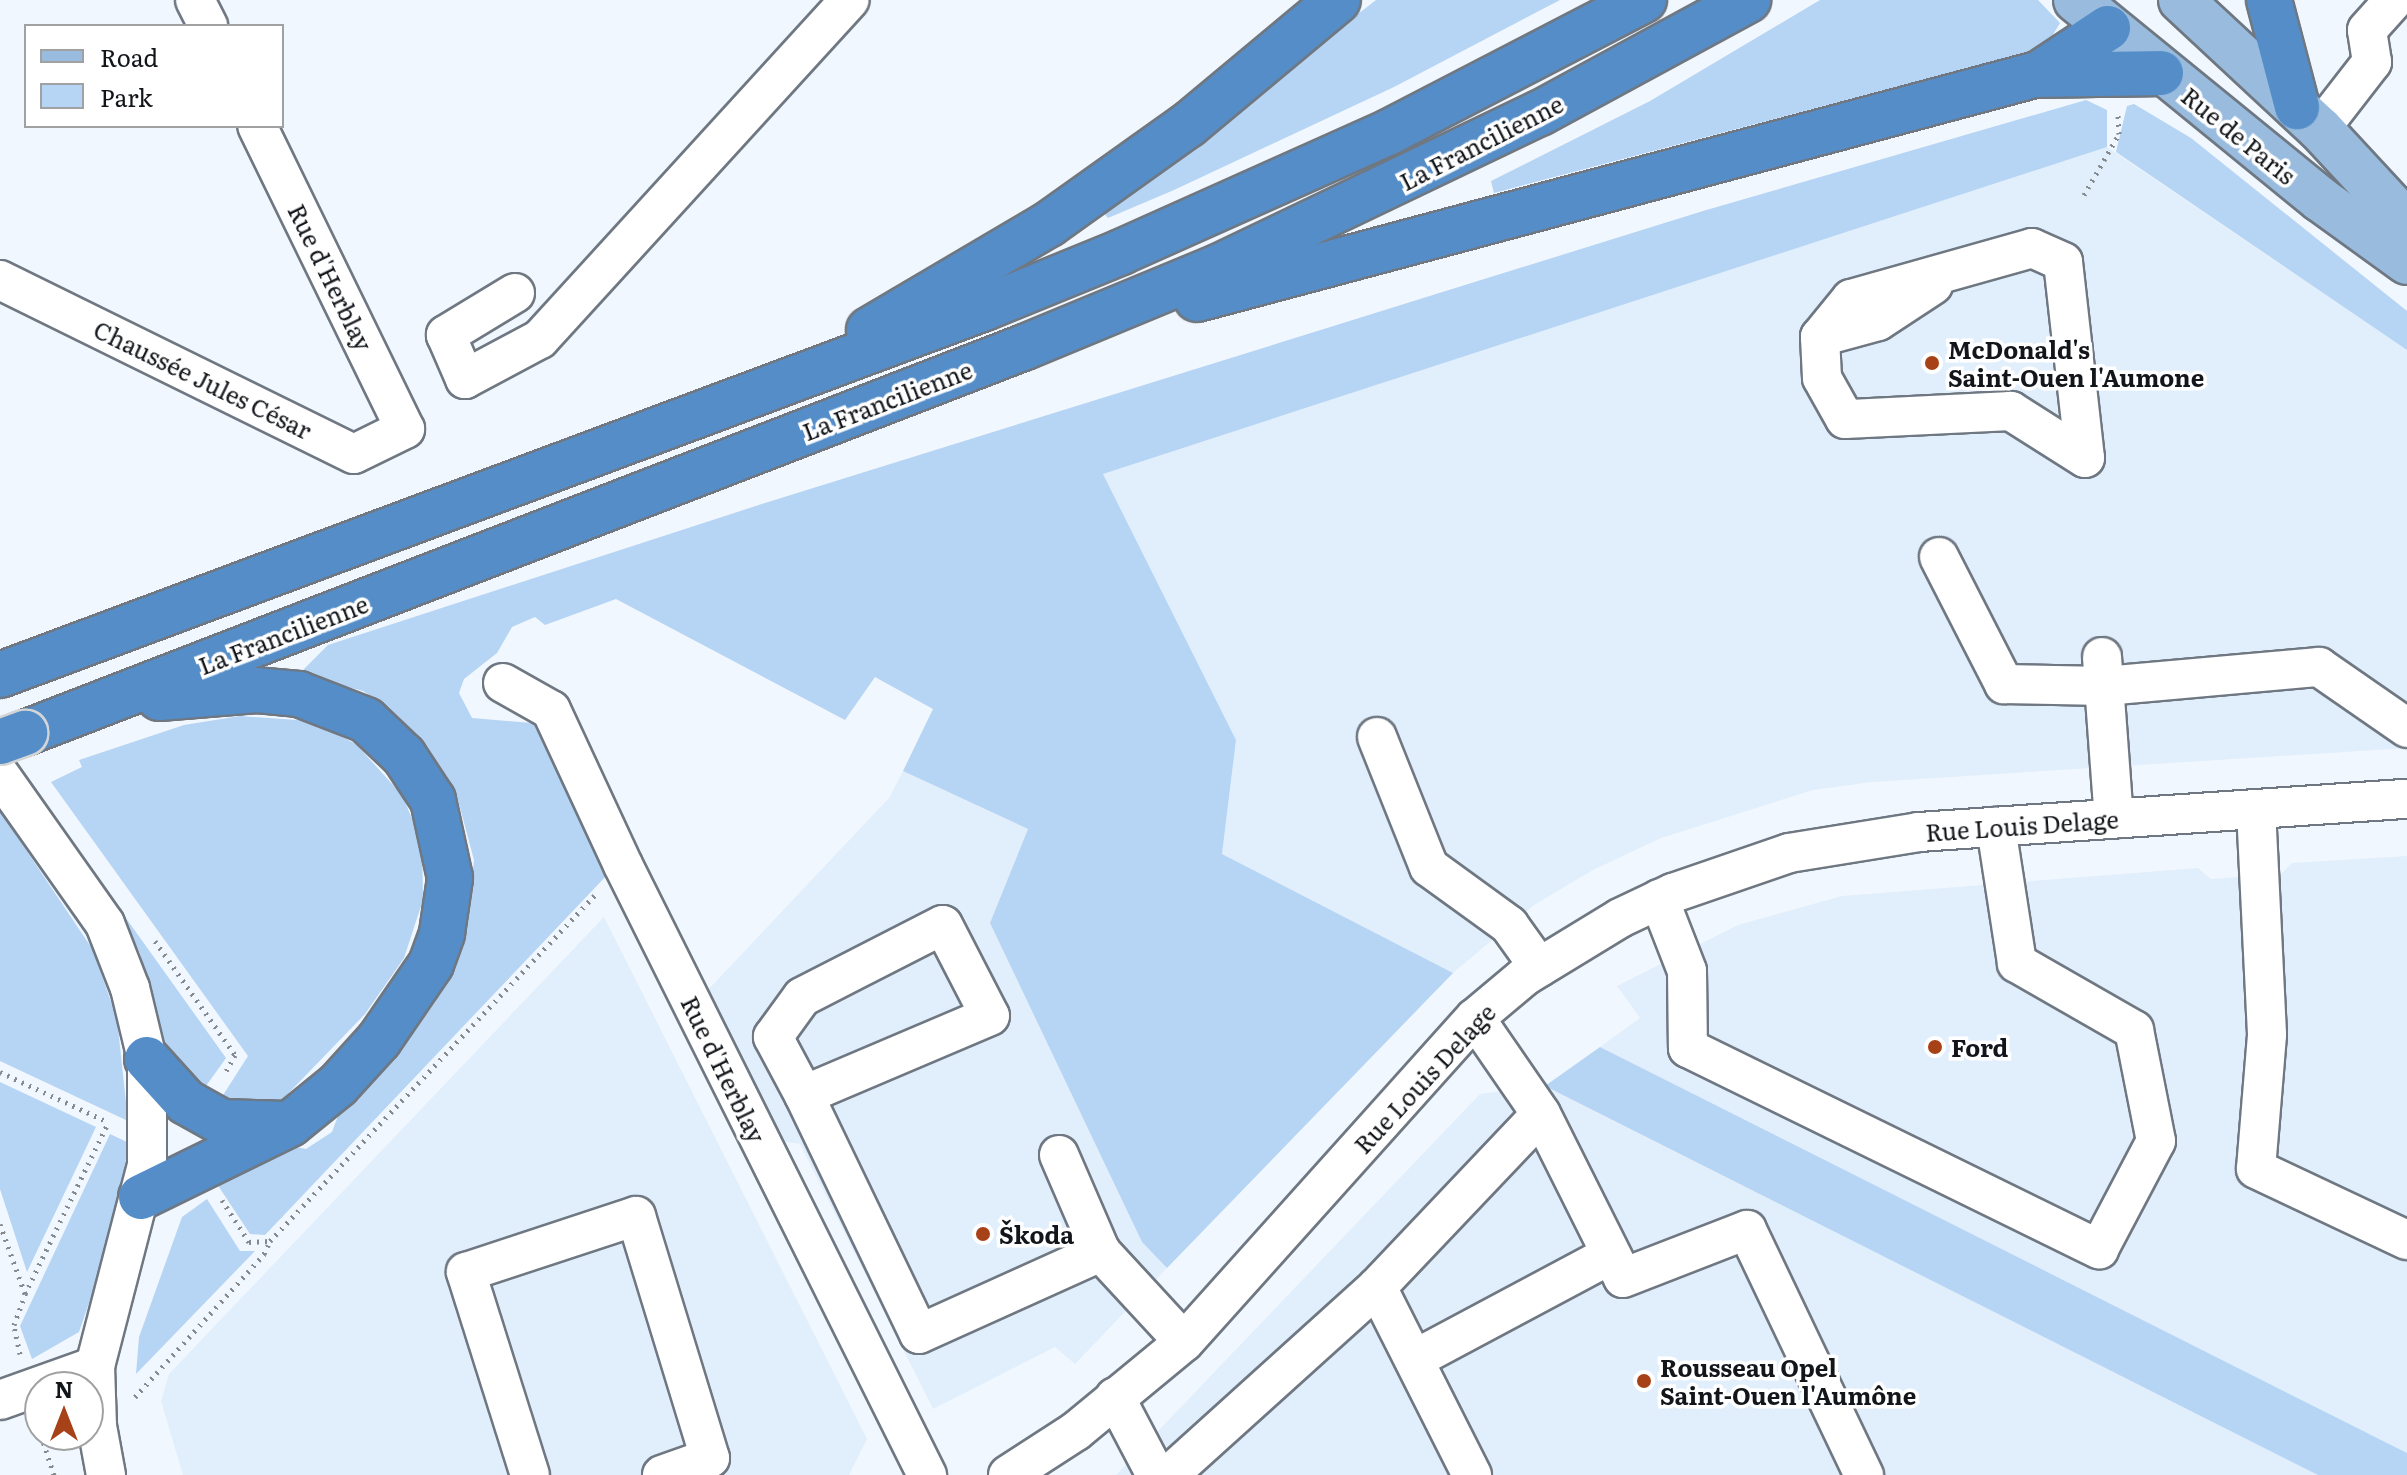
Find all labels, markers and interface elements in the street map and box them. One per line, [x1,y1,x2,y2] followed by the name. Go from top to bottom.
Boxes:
[24,24,284,128] legend
[100,39,158,74] text: Road
[100,79,153,114] text: Park
[2176,80,2302,190] street label: Rue de Paris
[1395,89,1567,195] street label: La Francilienne
[283,199,379,355] street label: Rue d'Herblay
[89,314,317,444] street label: Chaussée Jules César
[1948,335,2204,391] place label: McDonald's Saint-Ouen l'Aumone
[798,354,976,446] street label: La Francilienne
[1923,354,1941,372] marker: McDonald's Saint-Ouen l'Aumone
[194,588,372,680] street label: La Francilienne
[1924,804,2120,846] street label: Rue Louis Delage
[676,991,772,1147] street label: Rue d'Herblay
[1347,997,1501,1159] street label: Rue Louis Delage
[1951,1033,2008,1061] place label: Ford
[1926,1038,1944,1056] marker: Ford
[999,1220,1074,1248] place label: Škoda
[974,1225,992,1243] marker: Škoda
[1660,1353,1916,1409] place label: Rousseau Opel Saint-Ouen l'Aumône
[24,1371,104,1451] north arrow
[55,1372,73,1405] text: N
[1635,1372,1653,1390] marker: Rousseau Opel Saint-Ouen l'Aumône

